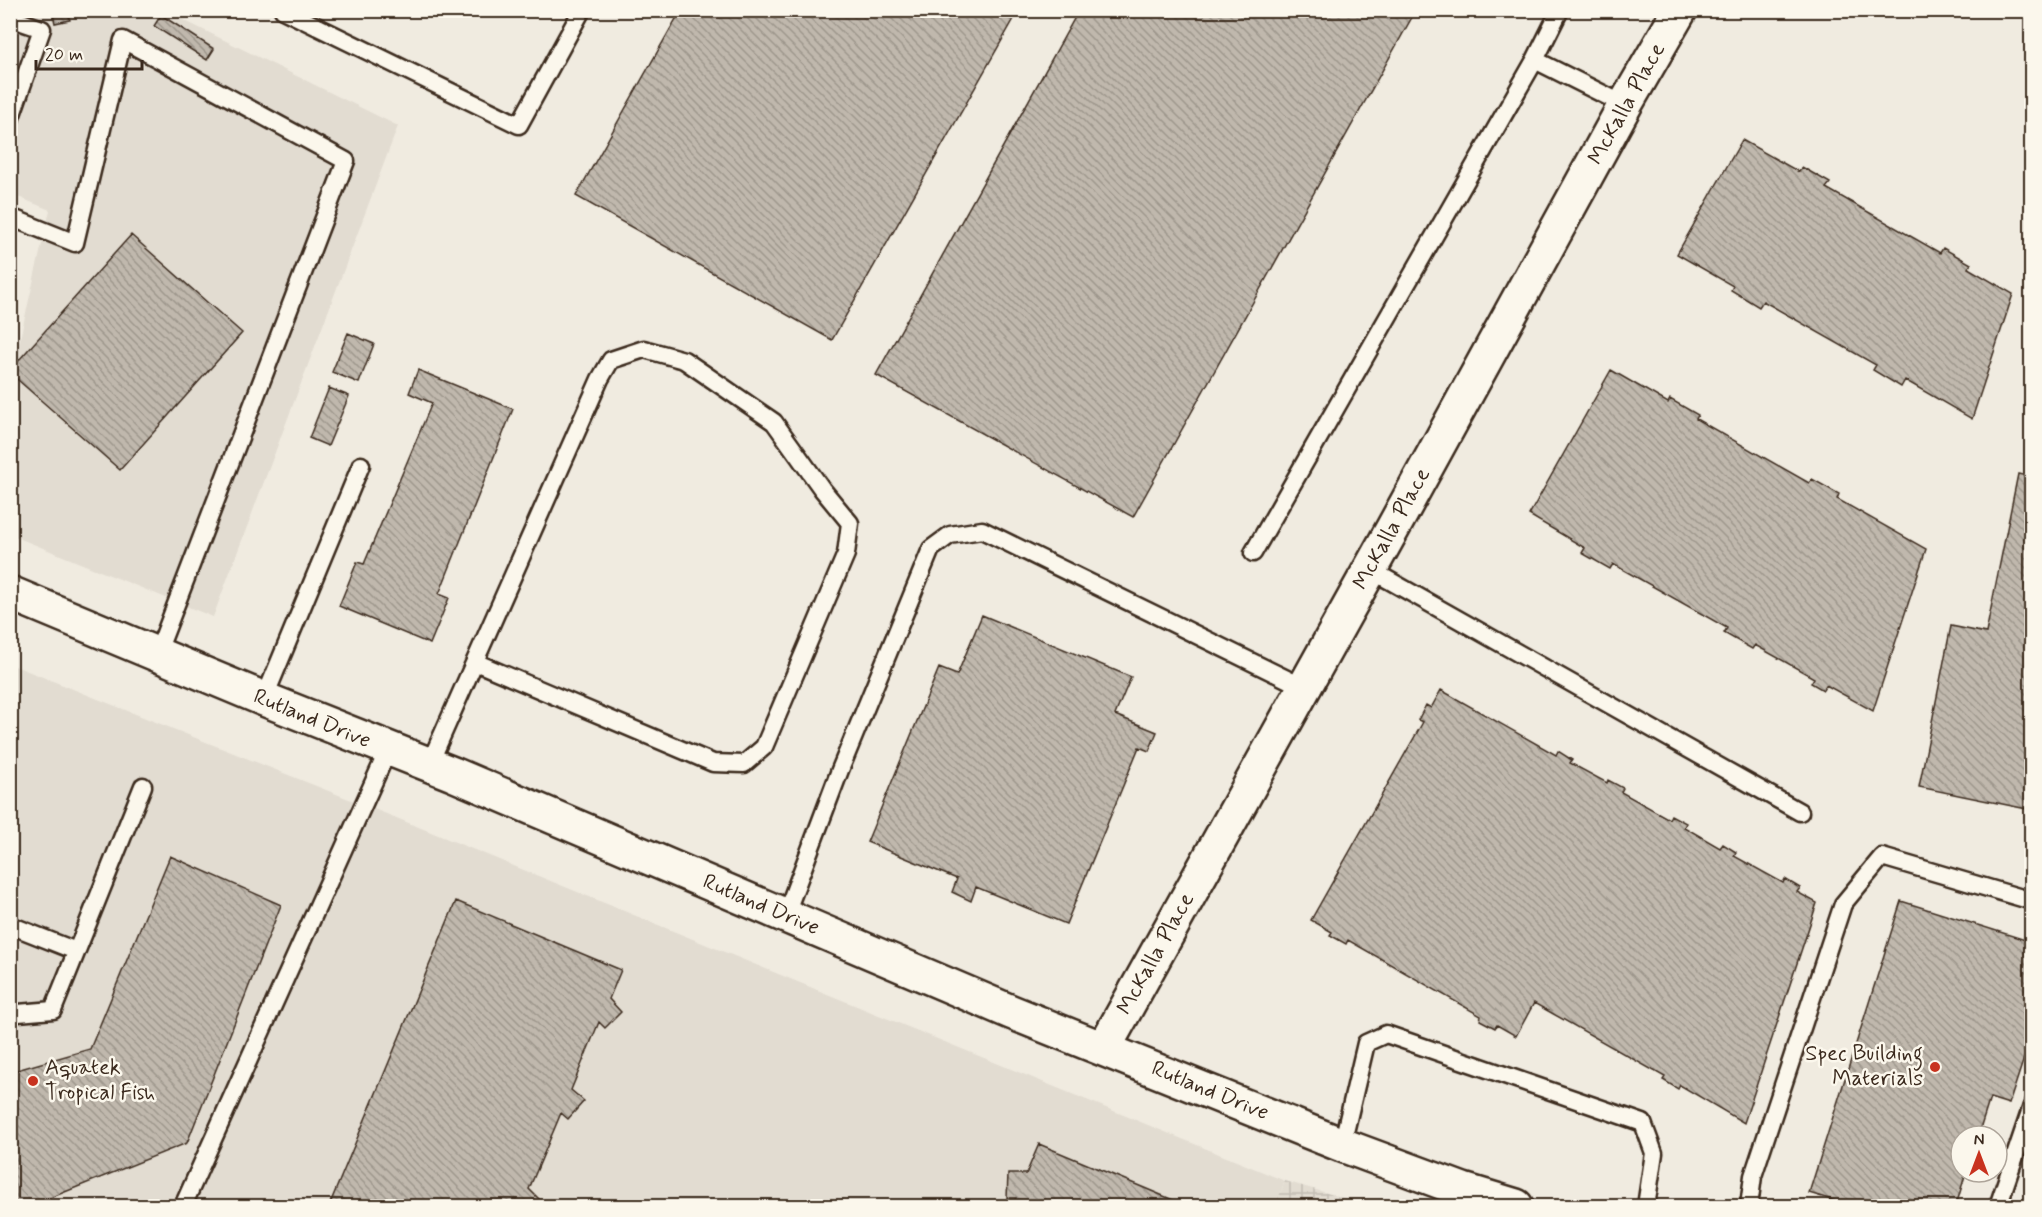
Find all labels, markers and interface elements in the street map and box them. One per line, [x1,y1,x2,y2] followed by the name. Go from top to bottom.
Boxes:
[36,33,142,71] scale bar
[1582,38,1672,170] street label: McKalla Place
[45,43,83,67] text: 20 m
[1347,463,1437,595] street label: McKalla Place
[249,683,375,755] street label: Rutland Drive
[698,868,824,942] street label: Rutland Drive
[1111,888,1201,1020] street label: McKalla Place
[1805,1040,1923,1093] place label: Spec Building Materials
[45,1054,155,1107] place label: Aquatek Tropical Fish
[1147,1055,1273,1127] street label: Rutland Drive
[1928,1060,1942,1074] marker: Spec Building Materials
[26,1074,40,1088] marker: Aquatek Tropical Fish
[1949,1124,2009,1184] north arrow
[1974,1130,1984,1151] text: N

